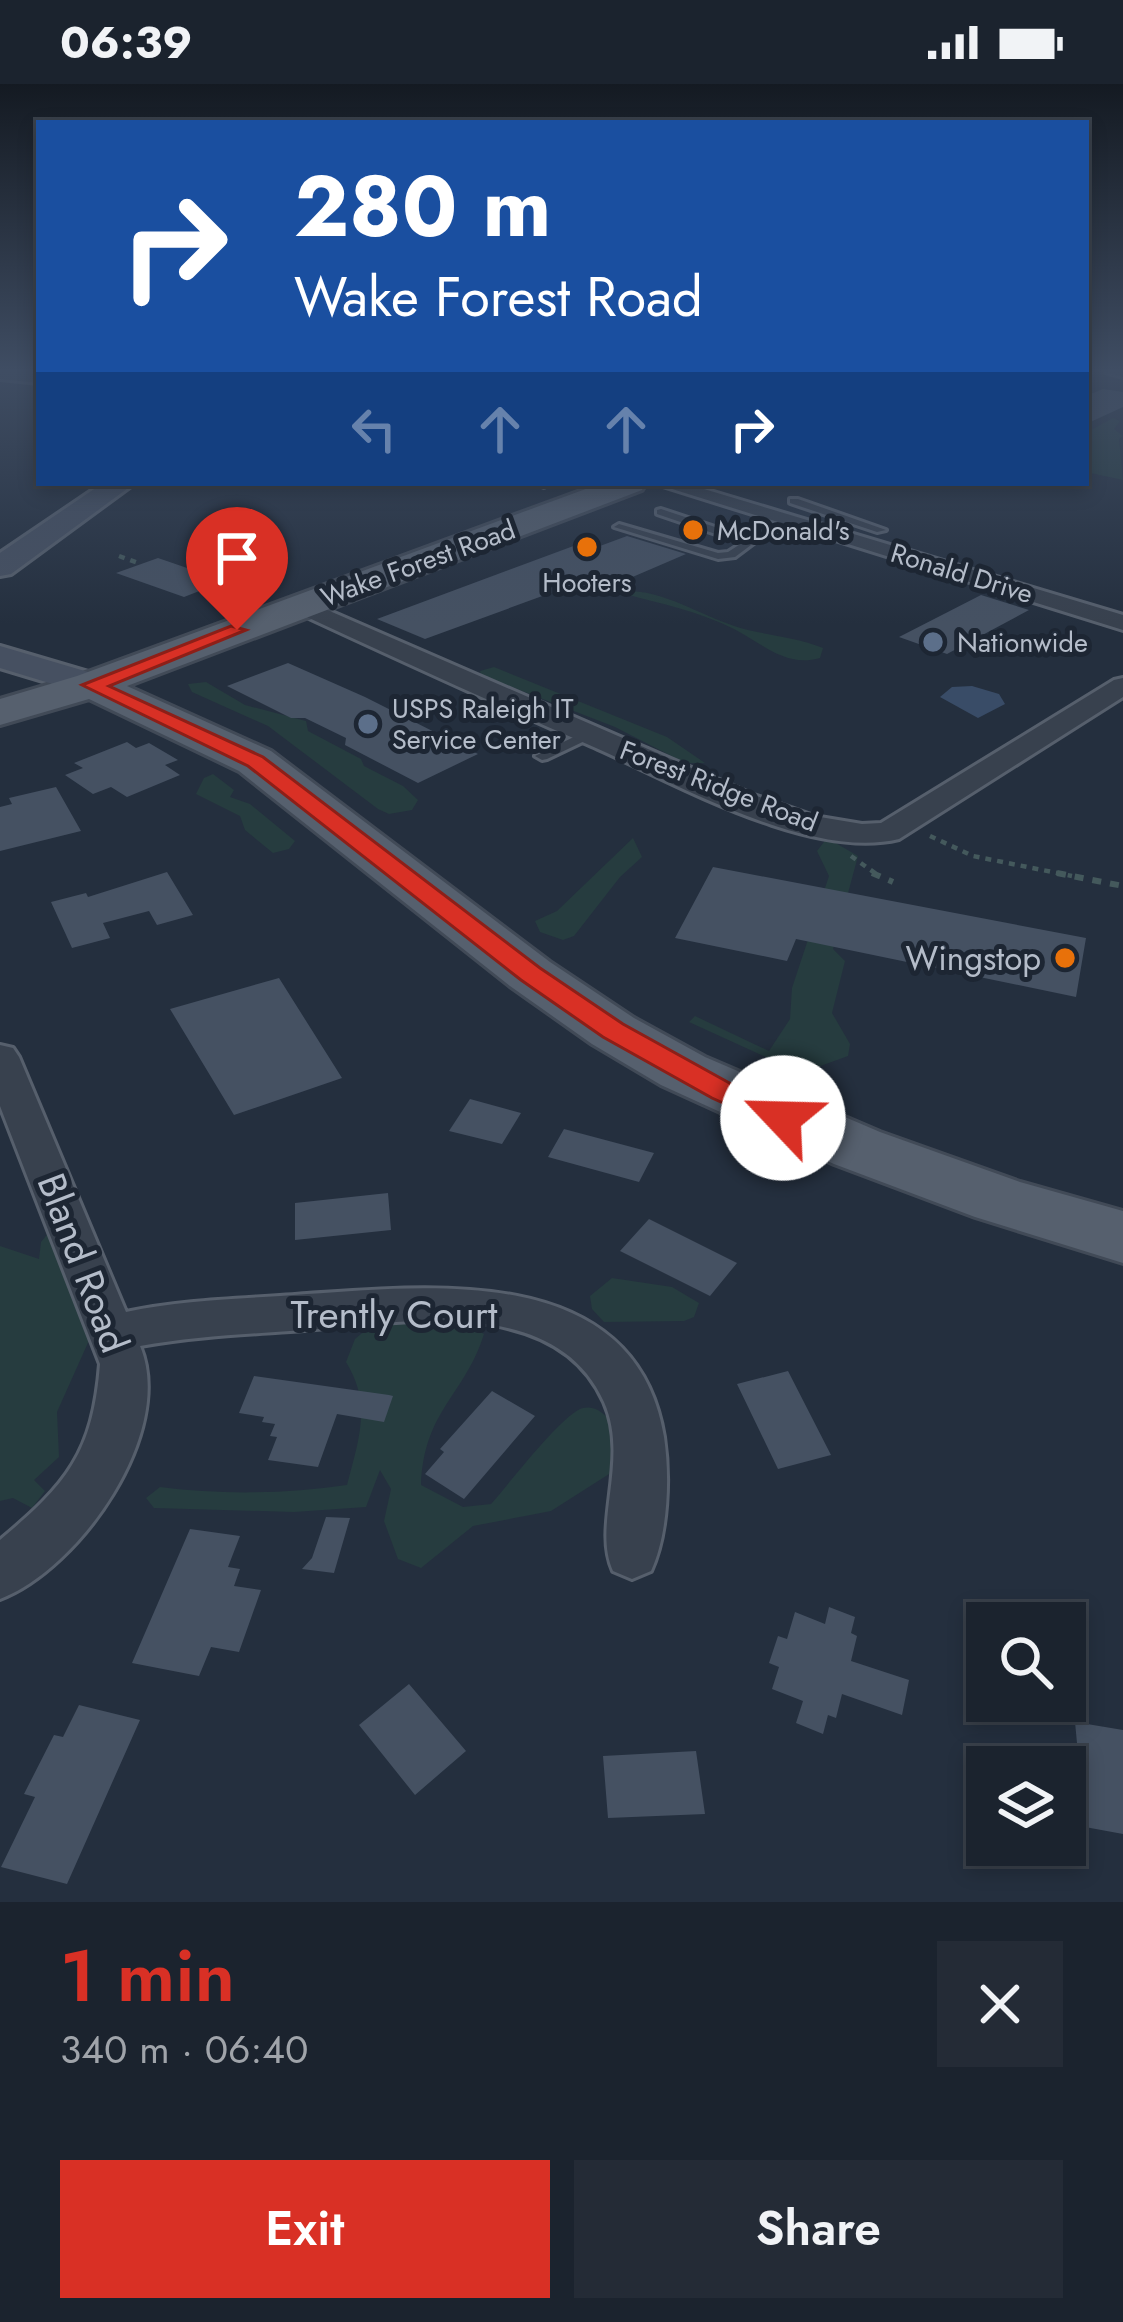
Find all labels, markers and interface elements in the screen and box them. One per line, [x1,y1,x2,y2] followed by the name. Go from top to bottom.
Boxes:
[60,10,192,75] text: 06:39
[294,146,551,268] text: 280 m
[96,168,252,324] icon: right
[294,258,703,336] text: Wake Forest Road
[341,396,407,462] icon: left
[467,396,533,462] icon: ahead
[593,396,659,462] icon: ahead
[719,396,785,462] icon: right
[186,507,288,630] pin
[315,510,521,616] street label: Wake Forest Road
[717,511,850,550] place label: McDonald's
[680,517,706,543] marker: McDonald's
[204,525,270,591] icon: arrive
[886,533,1038,613] street label: Ronald Drive
[574,534,600,560] marker: Hooters
[542,563,632,602] place label: Hooters
[957,623,1088,662] place label: Nationwide
[920,629,946,655] marker: Nationwide
[392,689,574,759] place label: USPS Raleigh IT Service Center
[355,711,381,737] marker: USPS Raleigh IT Service Center
[615,730,823,842] street label: Forest Ridge Road
[906,935,1041,982] place label: Wingstop
[1052,945,1078,971] marker: Wingstop
[720,1055,846,1181] position arrow
[23,1165,143,1361] street label: Bland Road
[291,1286,498,1343] street label: Trently Court
[966,1602,1086,1866] map controls
[966,1602,1086,1722] button: search
[966,1746,1086,1866] button: layers
[60,1924,235,2028] text: 1 min
[937,1941,1063,2067] button: close
[60,2021,308,2078] text: 340 m · 06:40
[60,2160,550,2298] button: Exit
[574,2160,1063,2298] button: Share

